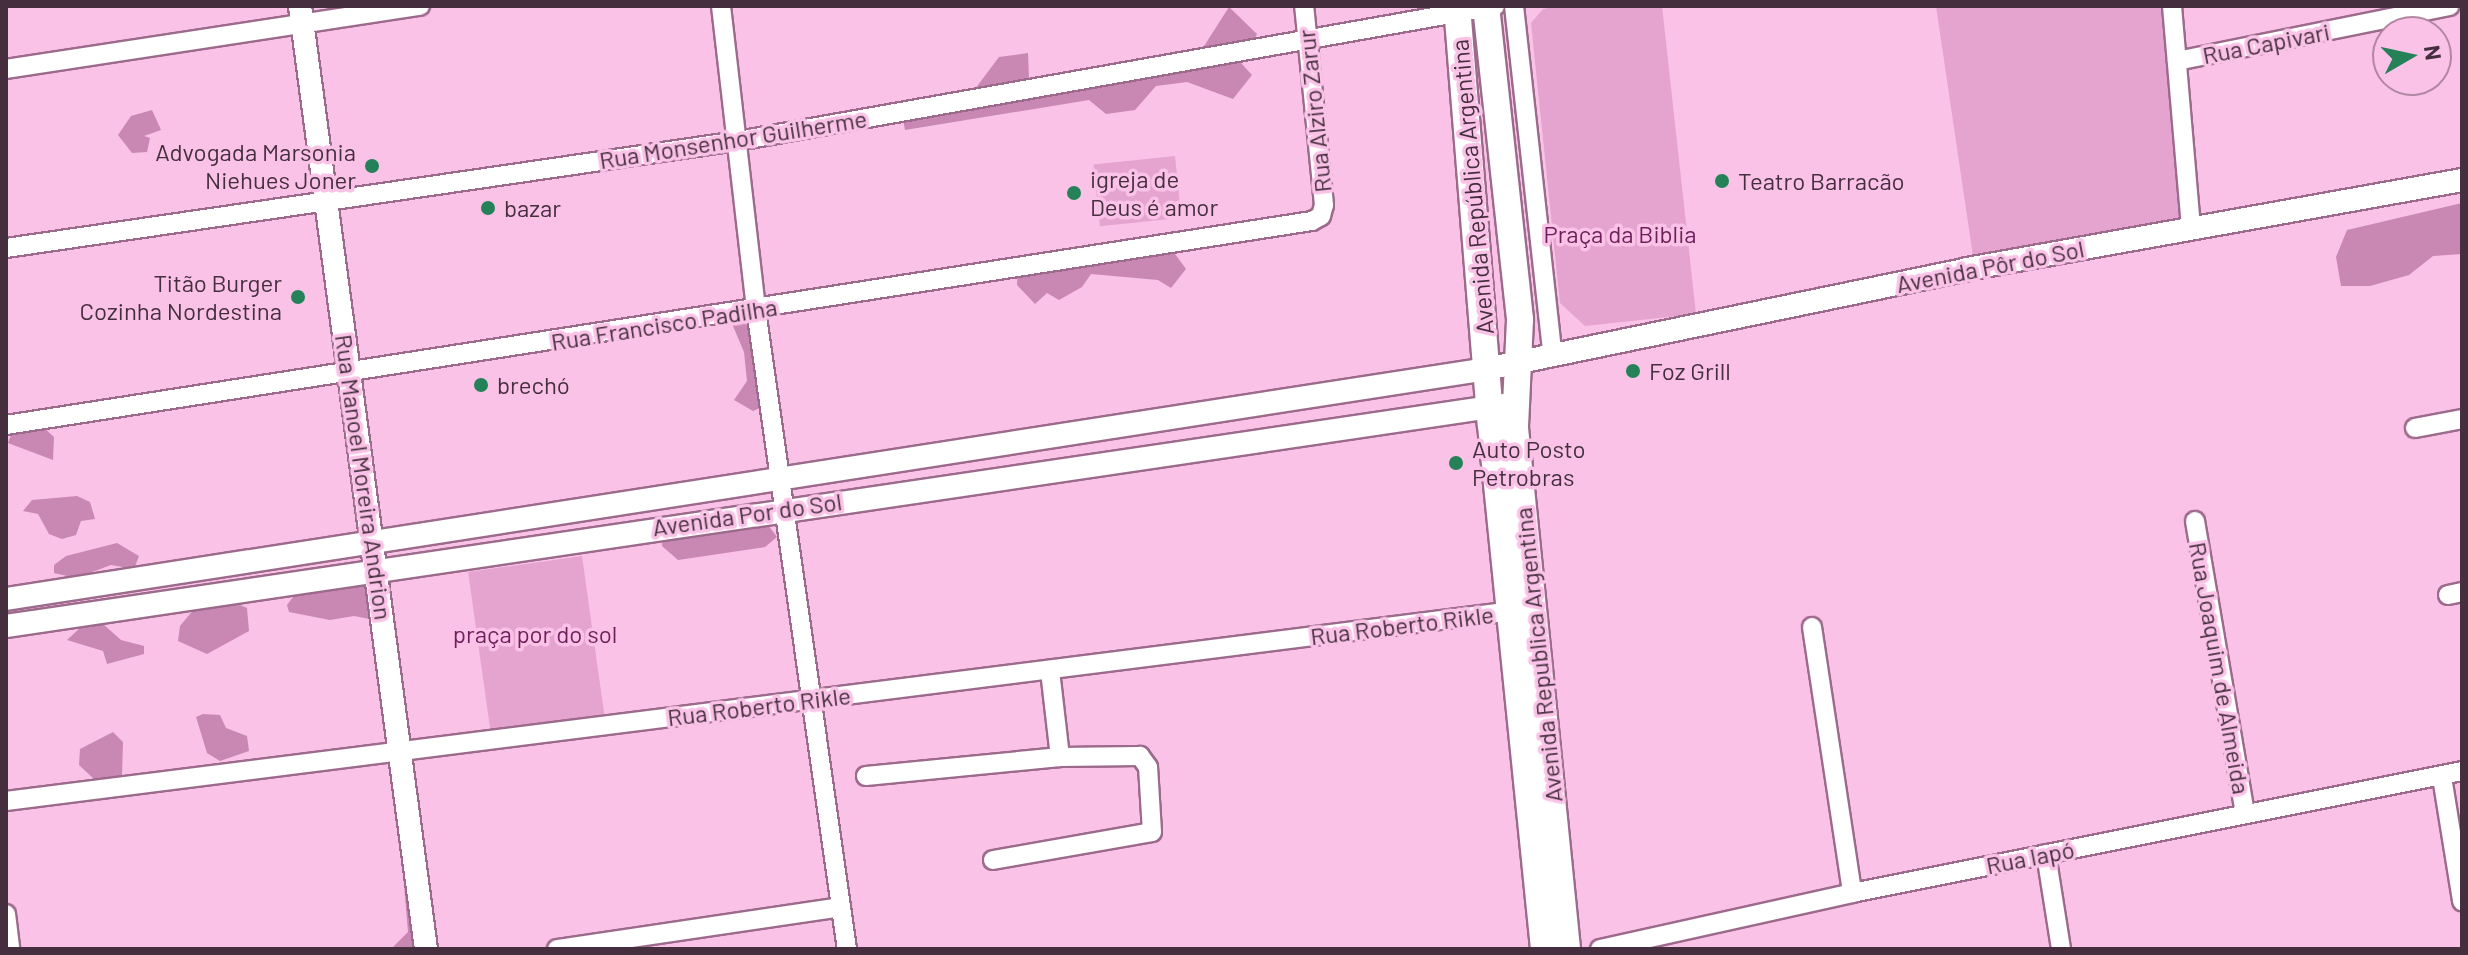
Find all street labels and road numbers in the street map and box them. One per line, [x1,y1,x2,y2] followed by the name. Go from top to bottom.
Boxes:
[2200,17,2332,69] street label: Rua Capivari
[1291,28,1337,194] street label: Rua Alziro Zarur
[1445,38,1499,336] street label: Avenida República Argentina
[597,104,869,174] street label: Rua Monsenhor Guilherme
[1894,234,2086,298] street label: Avenida Pôr do Sol
[549,292,779,356] street label: Rua Francisco Padilha
[330,332,398,622] street label: Rua Manoel Moreira Andrion
[650,486,844,542] street label: Avenida Por do Sol
[1508,506,1568,804] street label: Avenida Republica Argentina
[2184,540,2256,796] street label: Rua Joaquim de Almeida
[1309,599,1495,651] street label: Rua Roberto Rikle
[666,680,852,732] street label: Rua Roberto Rikle
[1984,834,2076,880] street label: Rua Iapó

